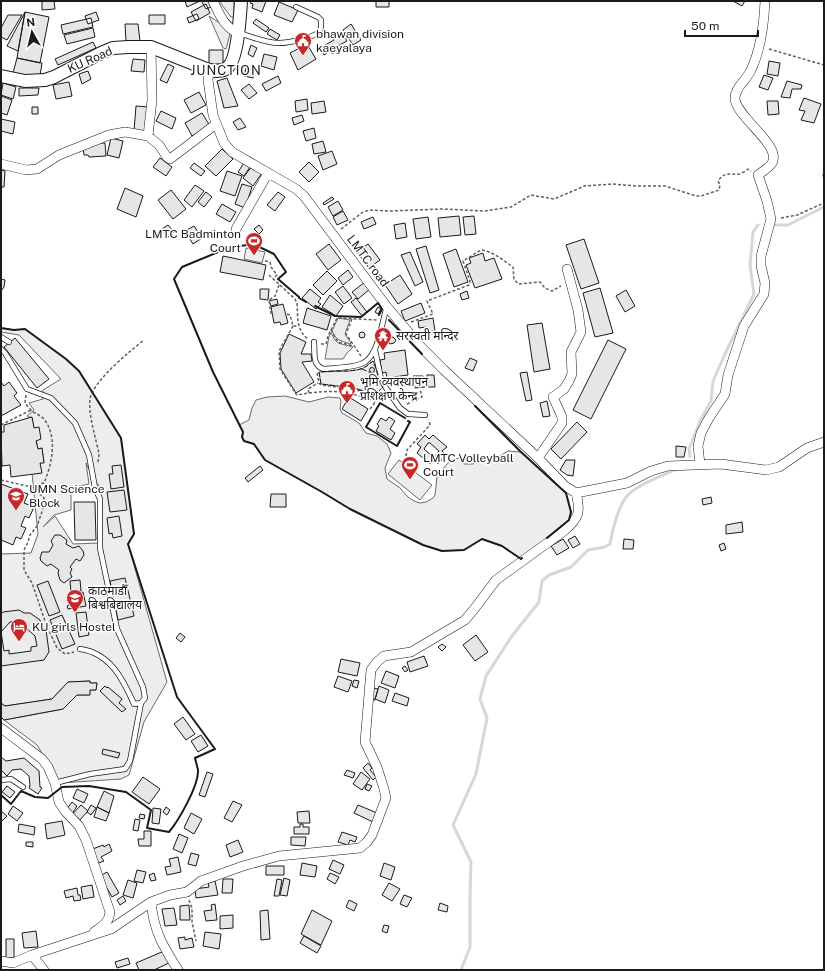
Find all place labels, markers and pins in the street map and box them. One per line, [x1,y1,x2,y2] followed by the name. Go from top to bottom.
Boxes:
[316,27,404,55] place label: bhawan division kaeyalaya
[293,31,313,56] public building icon: bhawan division kaeyalaya
[145,227,241,255] place label: LMTC Badminton Court
[244,231,264,256] sports icon: LMTC Badminton Court
[373,326,393,351] temple icon: सरस्वती मन्दिर
[396,328,460,343] place label: सरस्वती मन्दिर
[360,374,428,403] place label: भूमि व्यवस्थापन प्रशिक्षण केन्द्र
[337,379,357,404] public building icon: भूमि व्यवस्थापन प्रशिक्षण केन्द्र
[423,451,514,479] place label: LMTC Volleyball Court
[400,455,420,480] sports icon: LMTC Volleyball Court
[29,482,105,510] place label: UMN Science Block
[6,486,26,511] school or university icon: UMN Science Block
[88,584,143,612] place label: काठमाडौँ बिश्वबिद्यालय
[65,588,85,613] school or university icon: काठमाडौँ बिश्वबिद्यालय
[9,617,29,642] hotel icon: KU girls Hostel
[32,620,116,634] place label: KU girls Hostel

